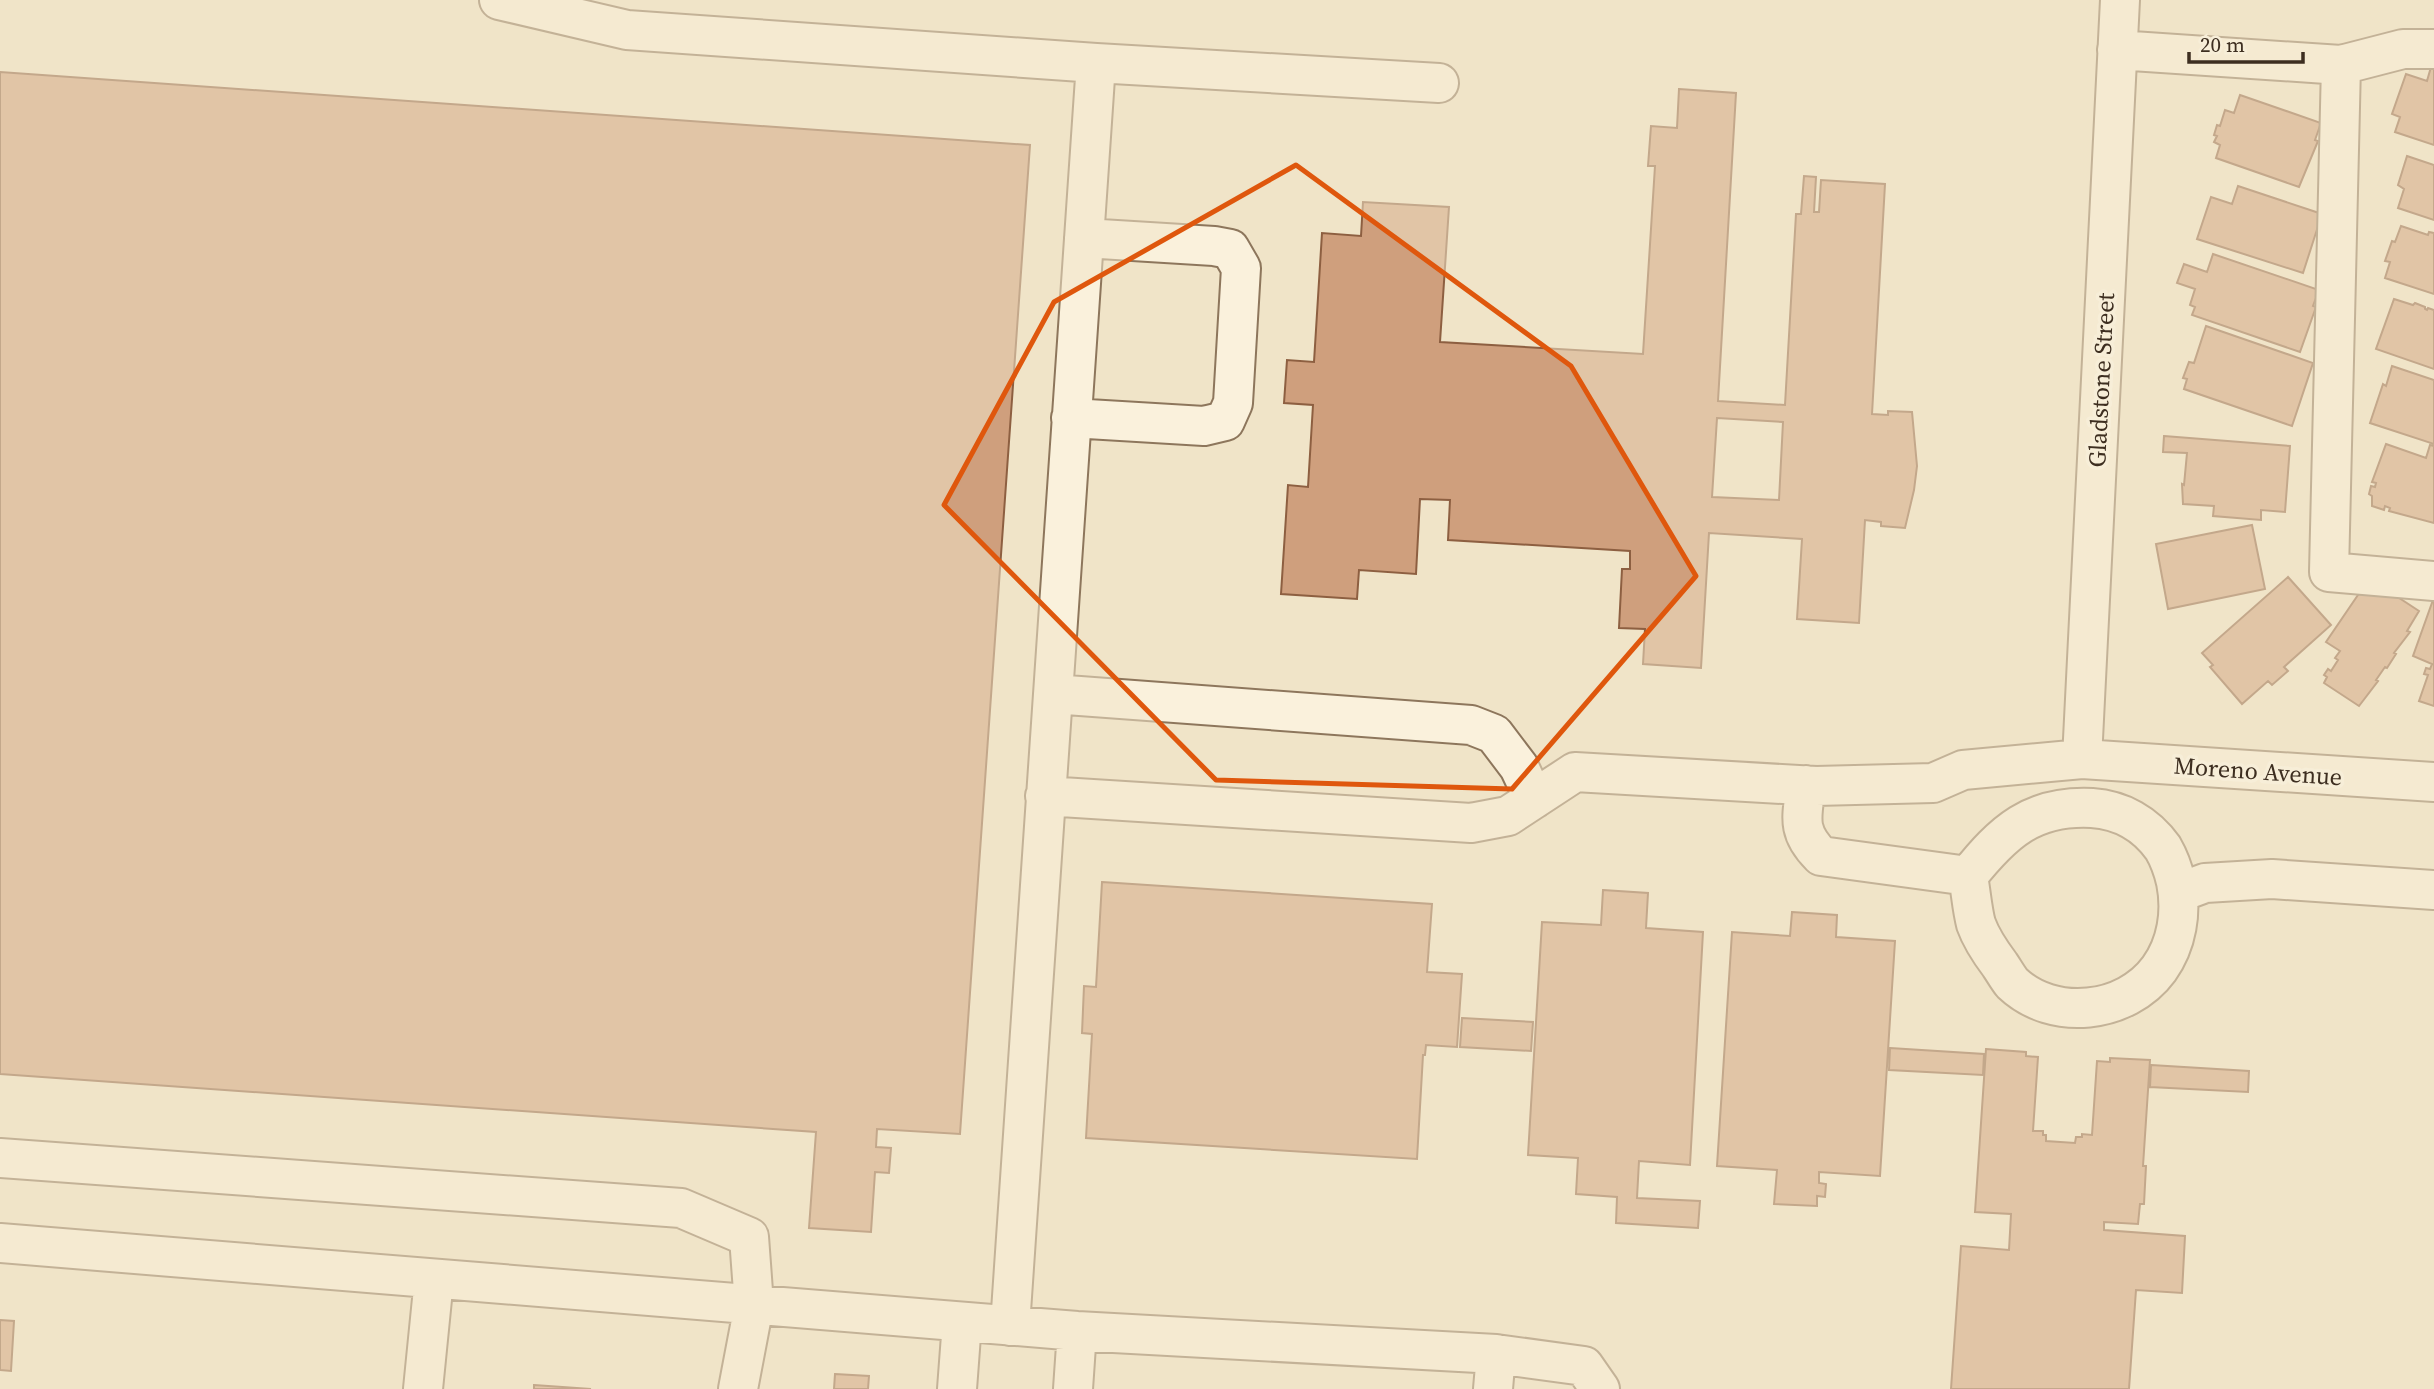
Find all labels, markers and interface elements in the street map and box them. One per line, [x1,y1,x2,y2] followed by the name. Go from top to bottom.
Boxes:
[2189,21,2303,65] scale bar
[2200,30,2245,59] text: 20 m
[2080,292,2122,468] street label: Gladstone Street
[2173,749,2343,793] street label: Moreno Avenue

